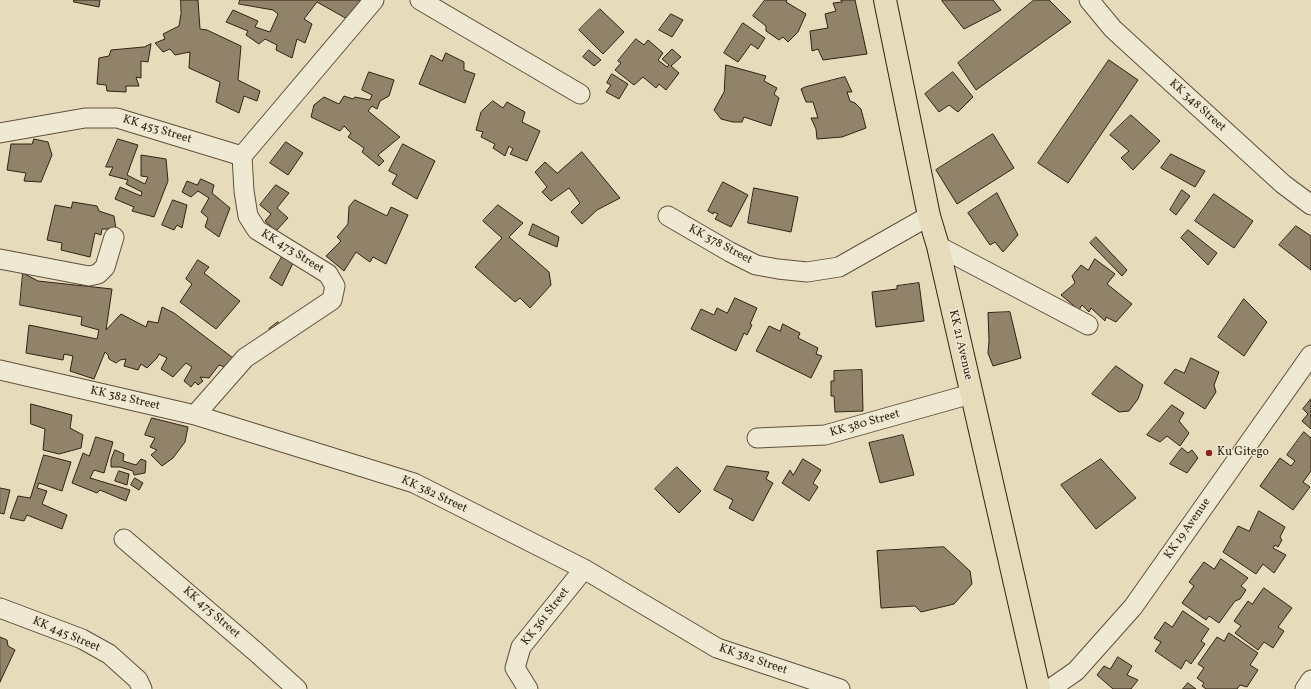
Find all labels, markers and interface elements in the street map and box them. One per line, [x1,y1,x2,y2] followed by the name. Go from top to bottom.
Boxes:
[1166,77,1228,135] street label: KK 348 Street
[121,113,193,147] street label: KK 453 Street
[686,222,754,268] street label: KK 378 Street
[258,227,326,277] street label: KK 473 Street
[945,309,975,381] street label: KK 21 Avenue
[89,384,161,414] street label: KK 382 Street
[828,407,902,441] street label: KK 380 Street
[1217,446,1269,460] place label: Ku Gitego
[1204,448,1214,458] marker: Ku Gitego
[399,473,469,517] street label: KK 382 Street
[1162,496,1214,562] street label: KK 19 Avenue
[179,584,243,642] street label: KK 475 Street
[519,585,573,649] street label: KK 361 Street
[30,614,102,656] street label: KK 445 Street
[717,642,789,678] street label: KK 382 Street

